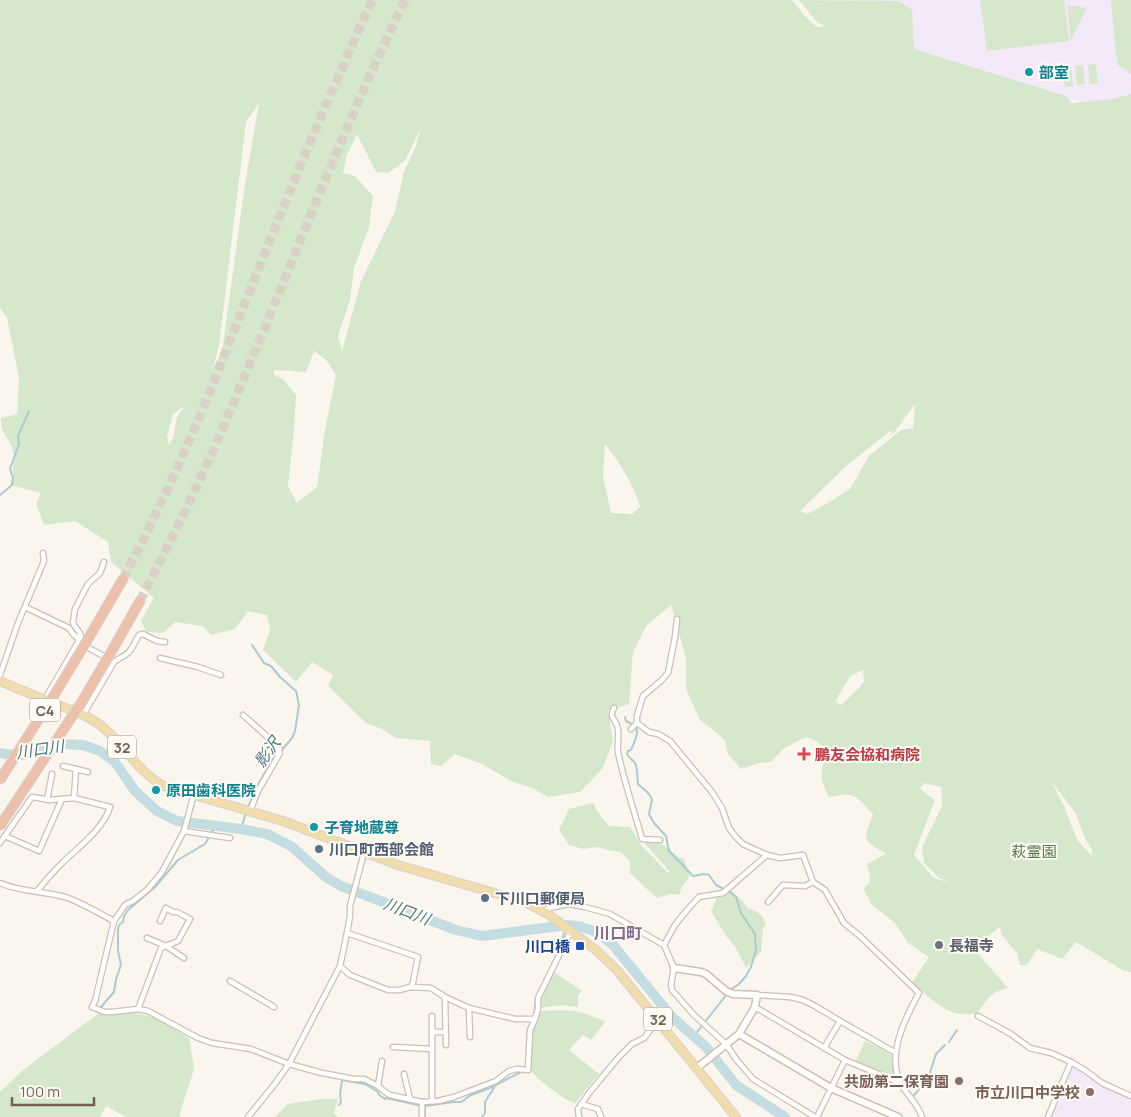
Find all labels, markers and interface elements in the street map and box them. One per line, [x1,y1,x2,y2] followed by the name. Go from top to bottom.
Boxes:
[1039,62,1069,83] place label: 部室
[1023,66,1035,78] marker: 部室
[30,698,60,722] road number: C4
[249,731,286,771] water label: 影沢
[15,734,67,763] water label: 川口川
[108,736,136,759] road number: 32
[815,744,920,765] place label: 鵬友会協和病院
[797,747,811,761] marker: 鵬友会協和病院
[166,780,256,801] place label: 原田歯科医院
[150,784,162,796] marker: 原田歯科医院
[324,817,399,838] place label: 子育地蔵尊
[308,821,320,833] marker: 子育地蔵尊
[329,839,434,860] place label: 川口町西部会館
[1011,841,1057,862] park label: 萩霊園
[313,843,325,855] marker: 川口町西部会館
[495,888,585,909] place label: 下川口郵便局
[381,892,435,931] water label: 川口川
[479,892,491,904] marker: 下川口郵便局
[594,922,642,944] district label: 川口町
[949,935,994,956] place label: 長福寺
[525,936,571,957] place label: 川口橋
[933,939,945,951] marker: 長福寺
[574,940,586,952] marker: 川口橋
[644,1008,672,1030] road number: 32
[844,1071,949,1092] place label: 共励第二保育園
[12,1074,95,1106] scale bar
[953,1075,965,1087] marker: 共励第二保育園
[20,1081,60,1102] text: 100 m
[975,1082,1080,1103] place label: 市立川口中学校
[1084,1086,1096,1098] marker: 市立川口中学校

